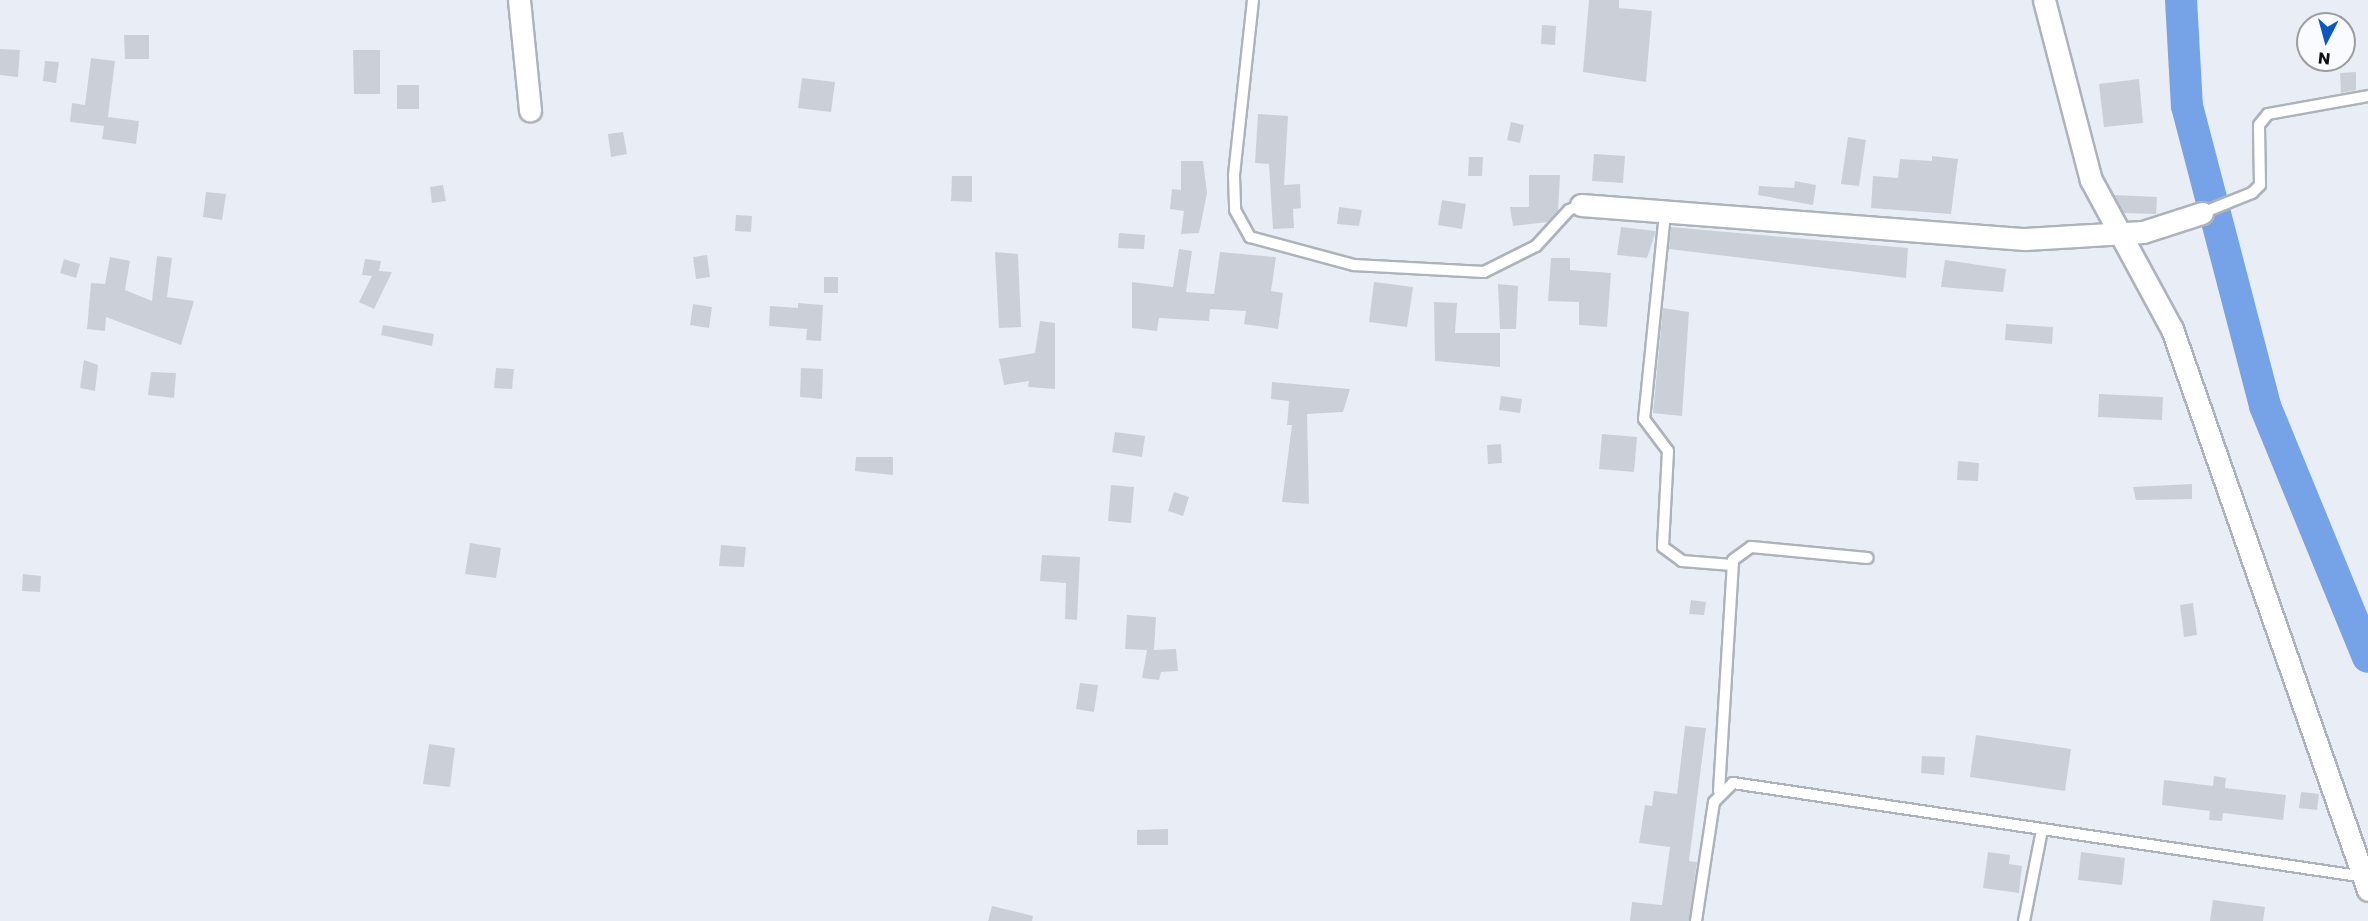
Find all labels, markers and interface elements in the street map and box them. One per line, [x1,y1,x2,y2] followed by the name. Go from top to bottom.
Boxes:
[2296,12,2356,72] north arrow
[2317,46,2331,70] text: N

